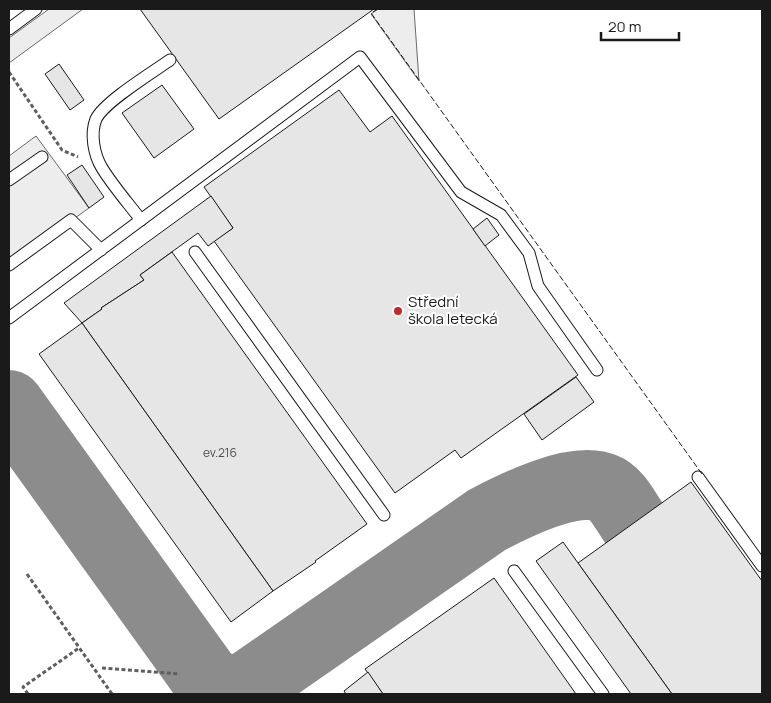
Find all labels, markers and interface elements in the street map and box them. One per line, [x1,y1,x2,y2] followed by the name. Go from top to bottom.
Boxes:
[601,10,678,42] scale bar
[608,16,641,37] text: 20 m
[408,291,498,329] place label: Střední škola letecká
[392,305,404,317] marker: Střední škola letecká
[203,444,237,461] house number: ev.216

